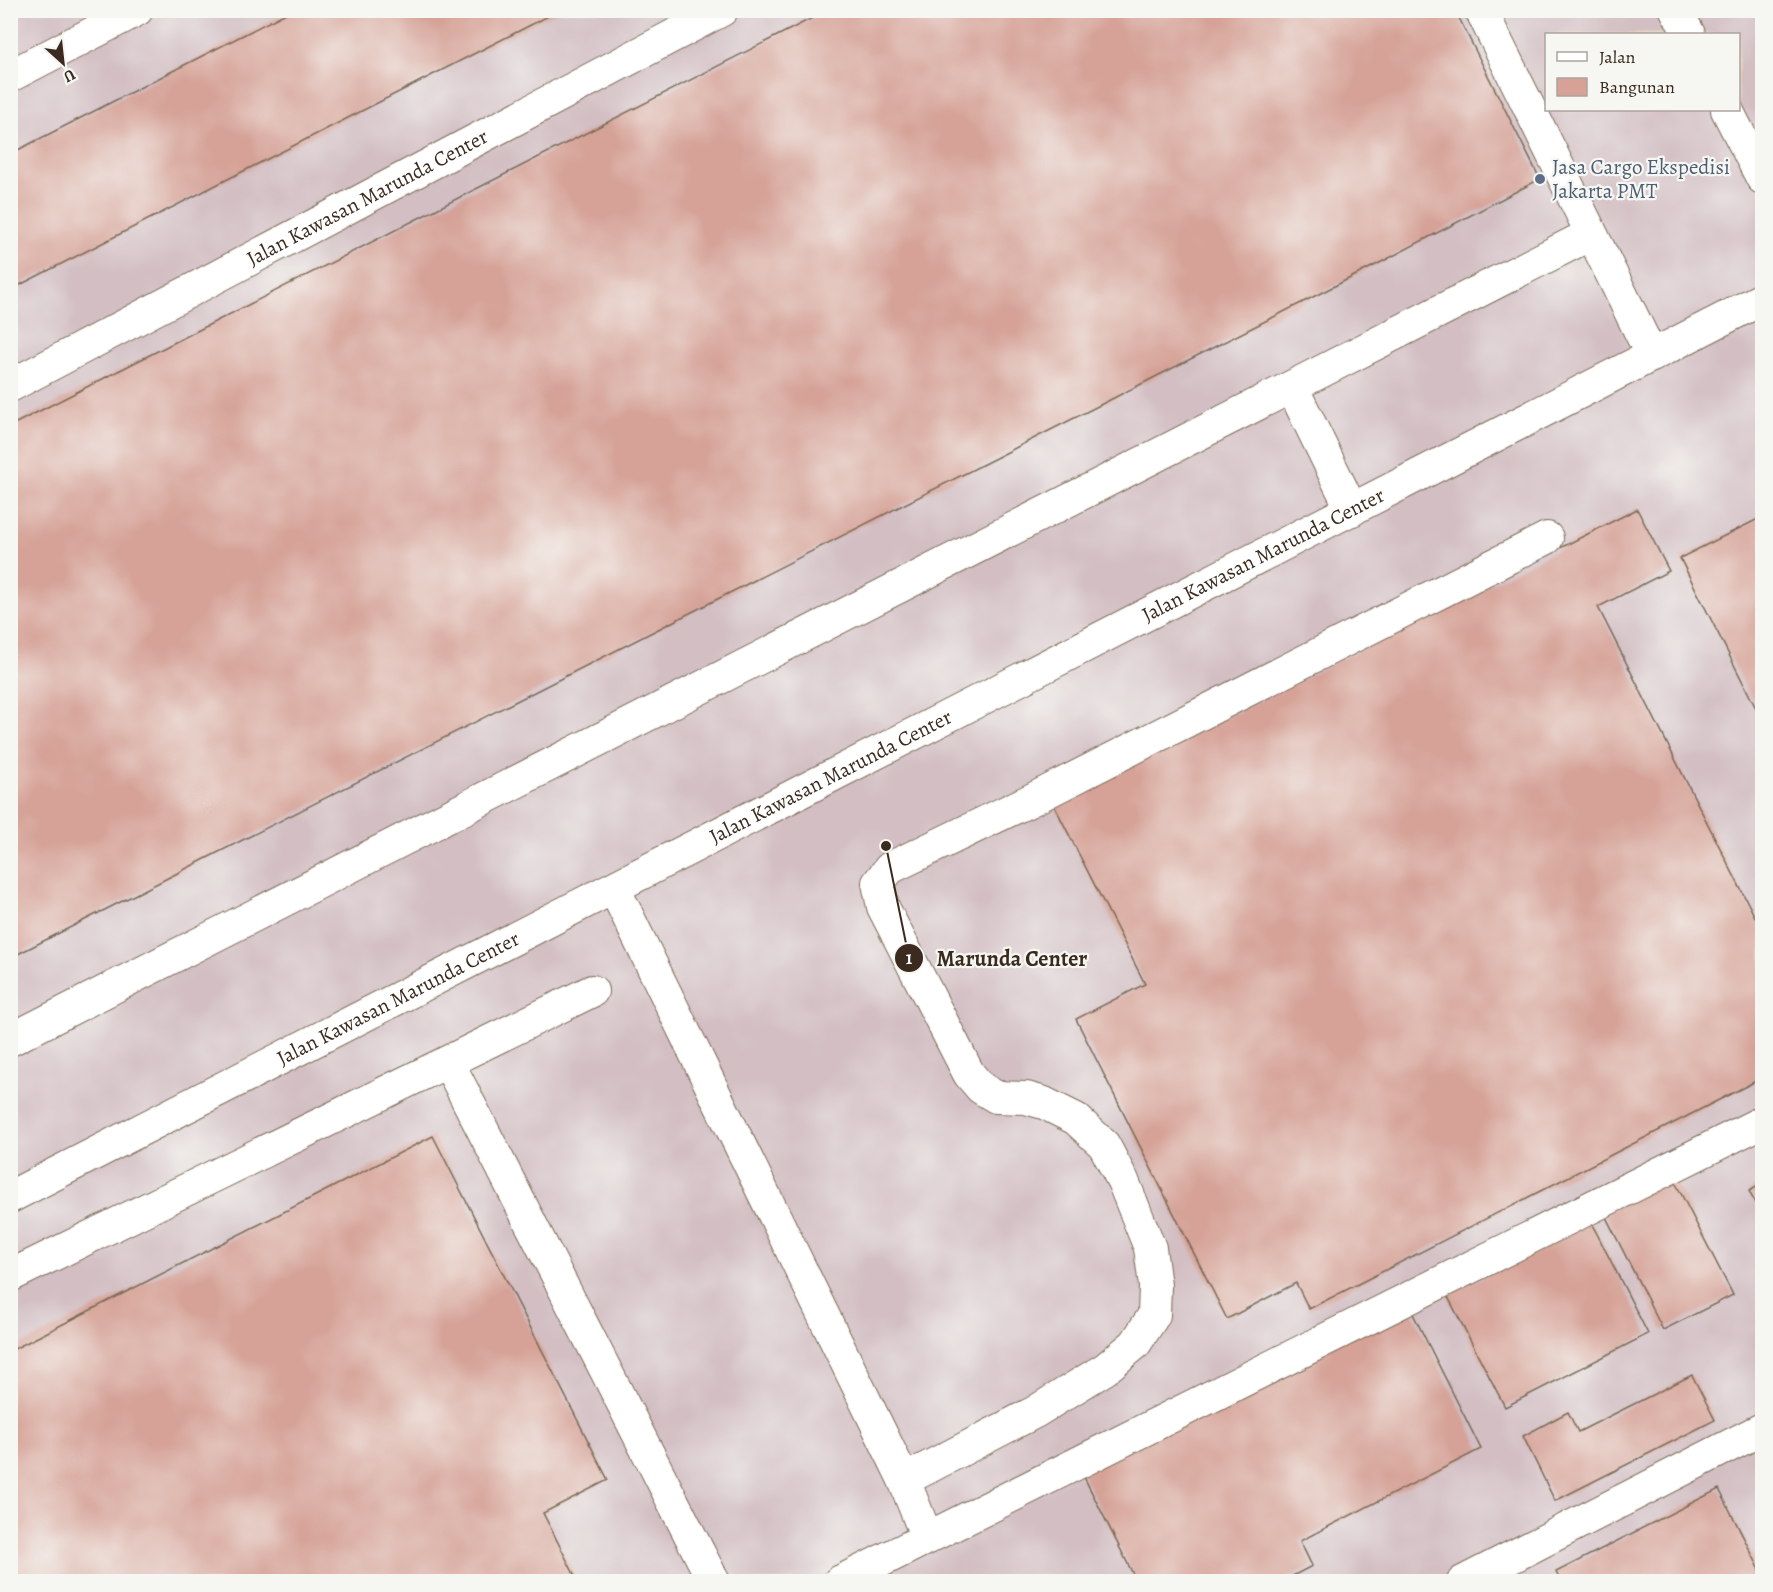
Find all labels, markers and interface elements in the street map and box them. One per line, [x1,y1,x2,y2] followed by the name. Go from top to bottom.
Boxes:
[33,33,93,93] north arrow
[1545,33,1740,111] legend
[1599,45,1636,69] text: Jalan
[59,63,79,88] text: U
[1599,75,1675,99] text: Bangunan
[242,122,493,273] street label: Jalan Kawasan Marunda Center
[1552,153,1730,205] place label: Jasa Cargo Ekspedisi Jakarta PMT
[1533,172,1547,186] marker: Jasa Cargo Ekspedisi Jakarta PMT
[1137,481,1389,629] street label: Jalan Kawasan Marunda Center
[704,703,957,850] street label: Jalan Kawasan Marunda Center
[272,924,524,1072] street label: Jalan Kawasan Marunda Center
[894,938,1099,978] callout: Marunda Center
[937,944,1087,974] text: Marunda Center
[906,946,913,970] text: 1

